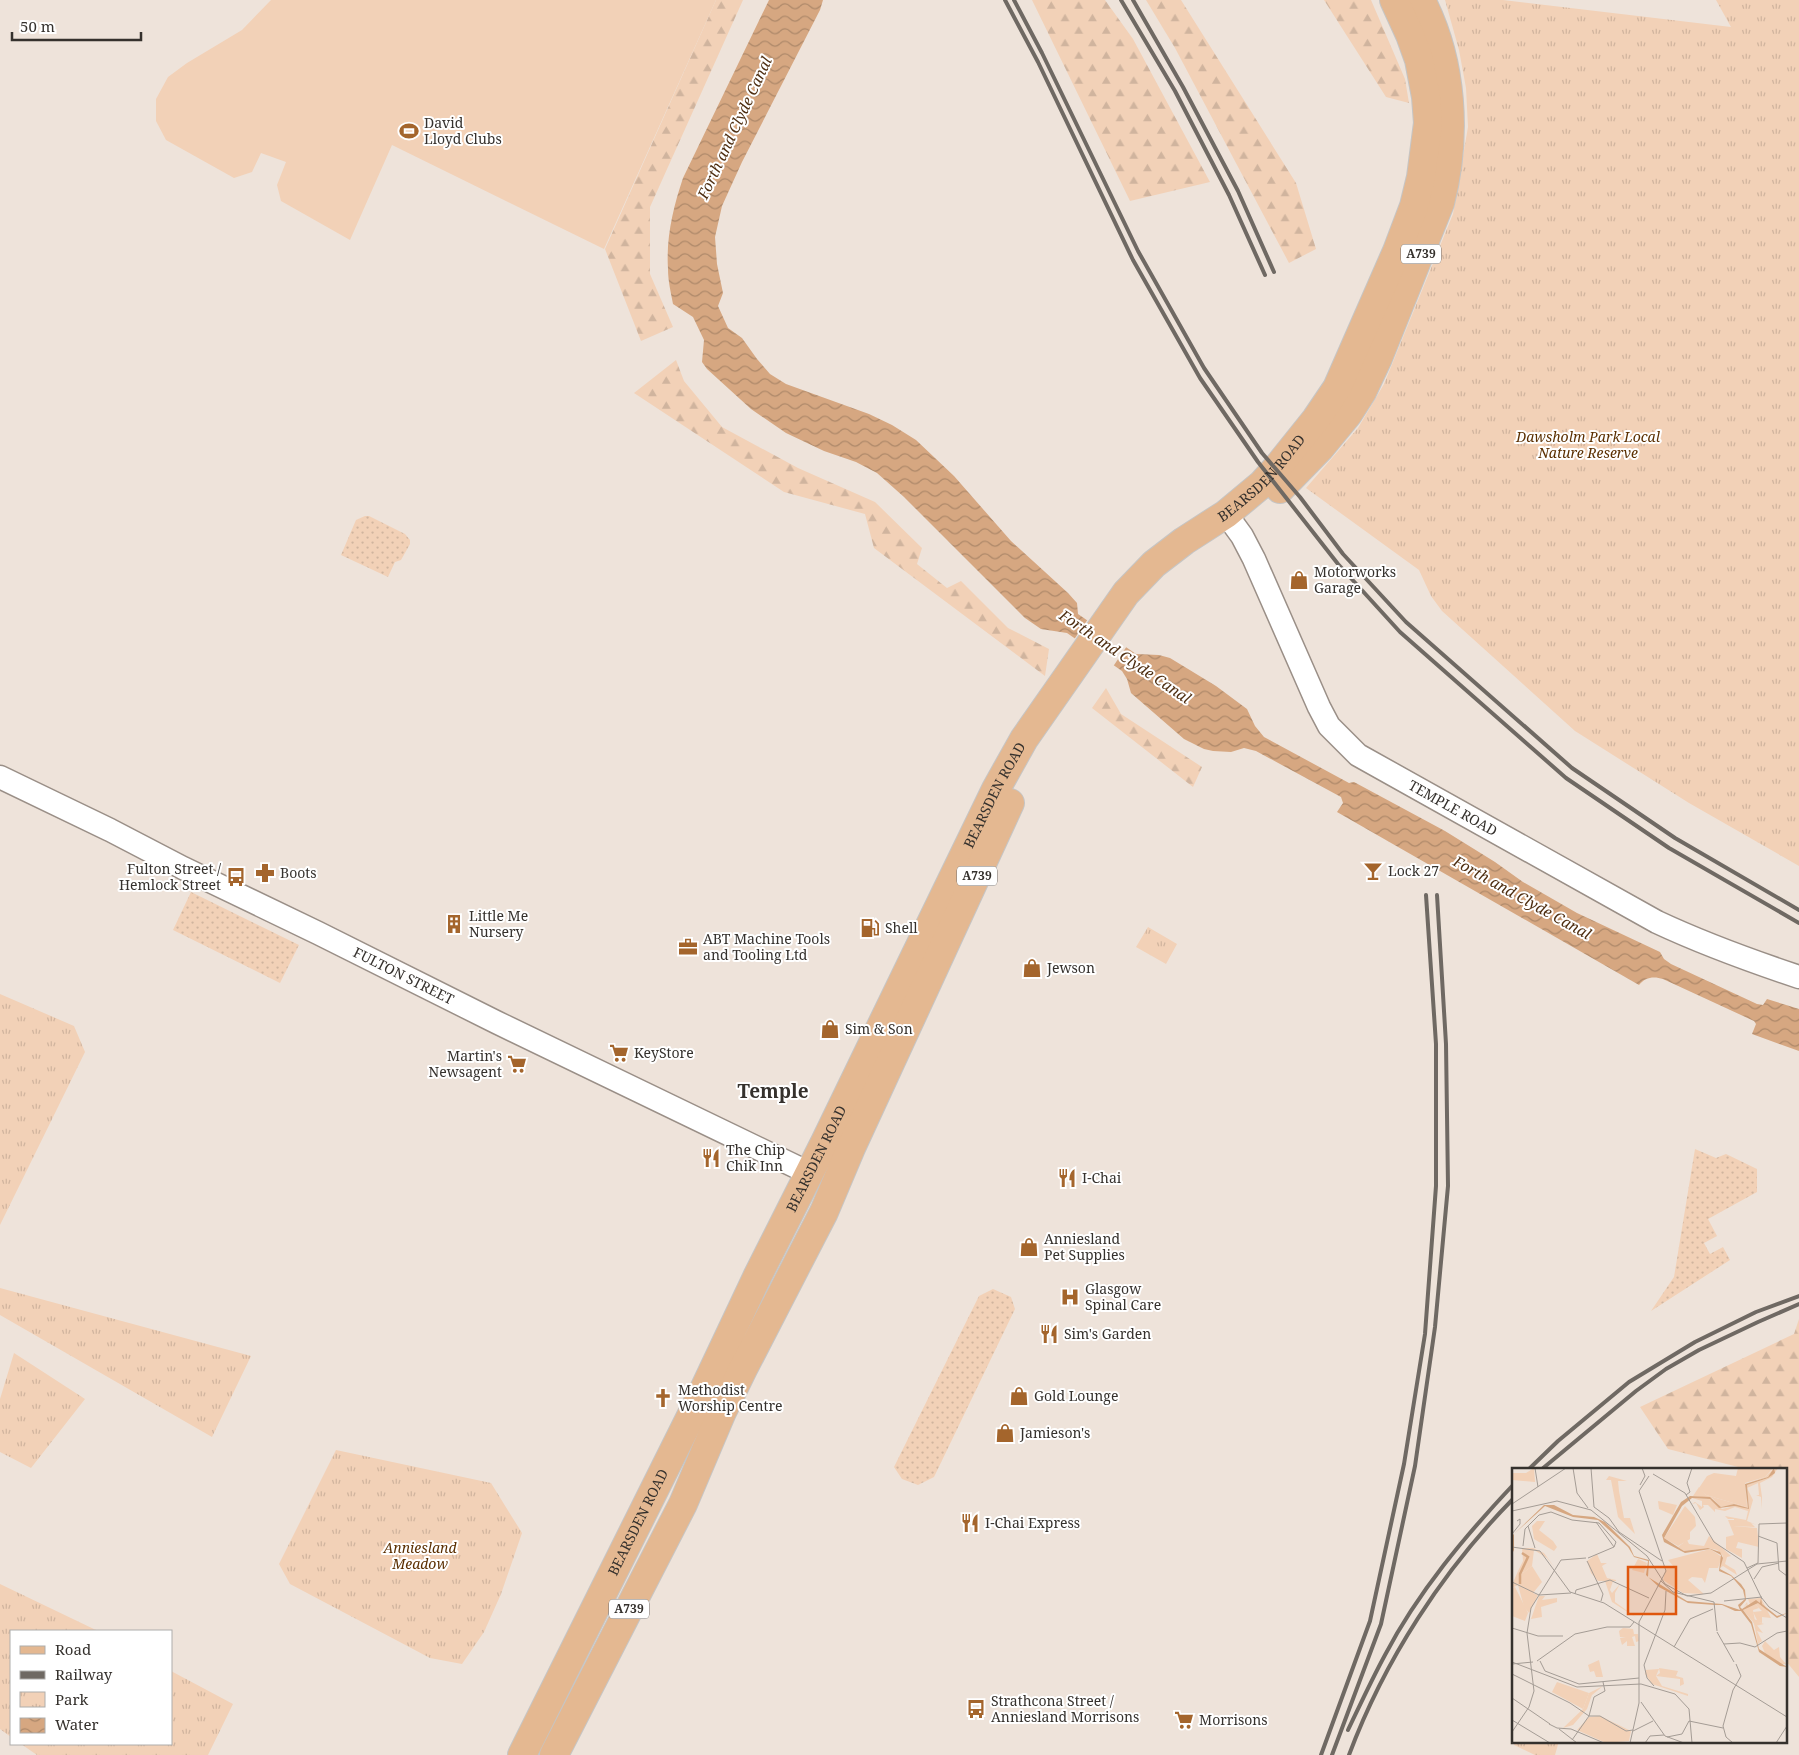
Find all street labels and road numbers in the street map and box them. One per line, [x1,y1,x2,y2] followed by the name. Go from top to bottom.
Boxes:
[1401,244,1441,264] road number: A739
[1214,430,1309,526] street label: BEARSDEN ROAD
[959,738,1029,851] street label: BEARSDEN ROAD
[1405,775,1501,840] street label: TEMPLE ROAD
[957,866,997,886] road number: A739
[350,942,458,1009] street label: FULTON STREET
[781,1102,850,1215] street label: BEARSDEN ROAD
[603,1466,672,1579] street label: BEARSDEN ROAD
[609,1600,649,1618] road number: A739

